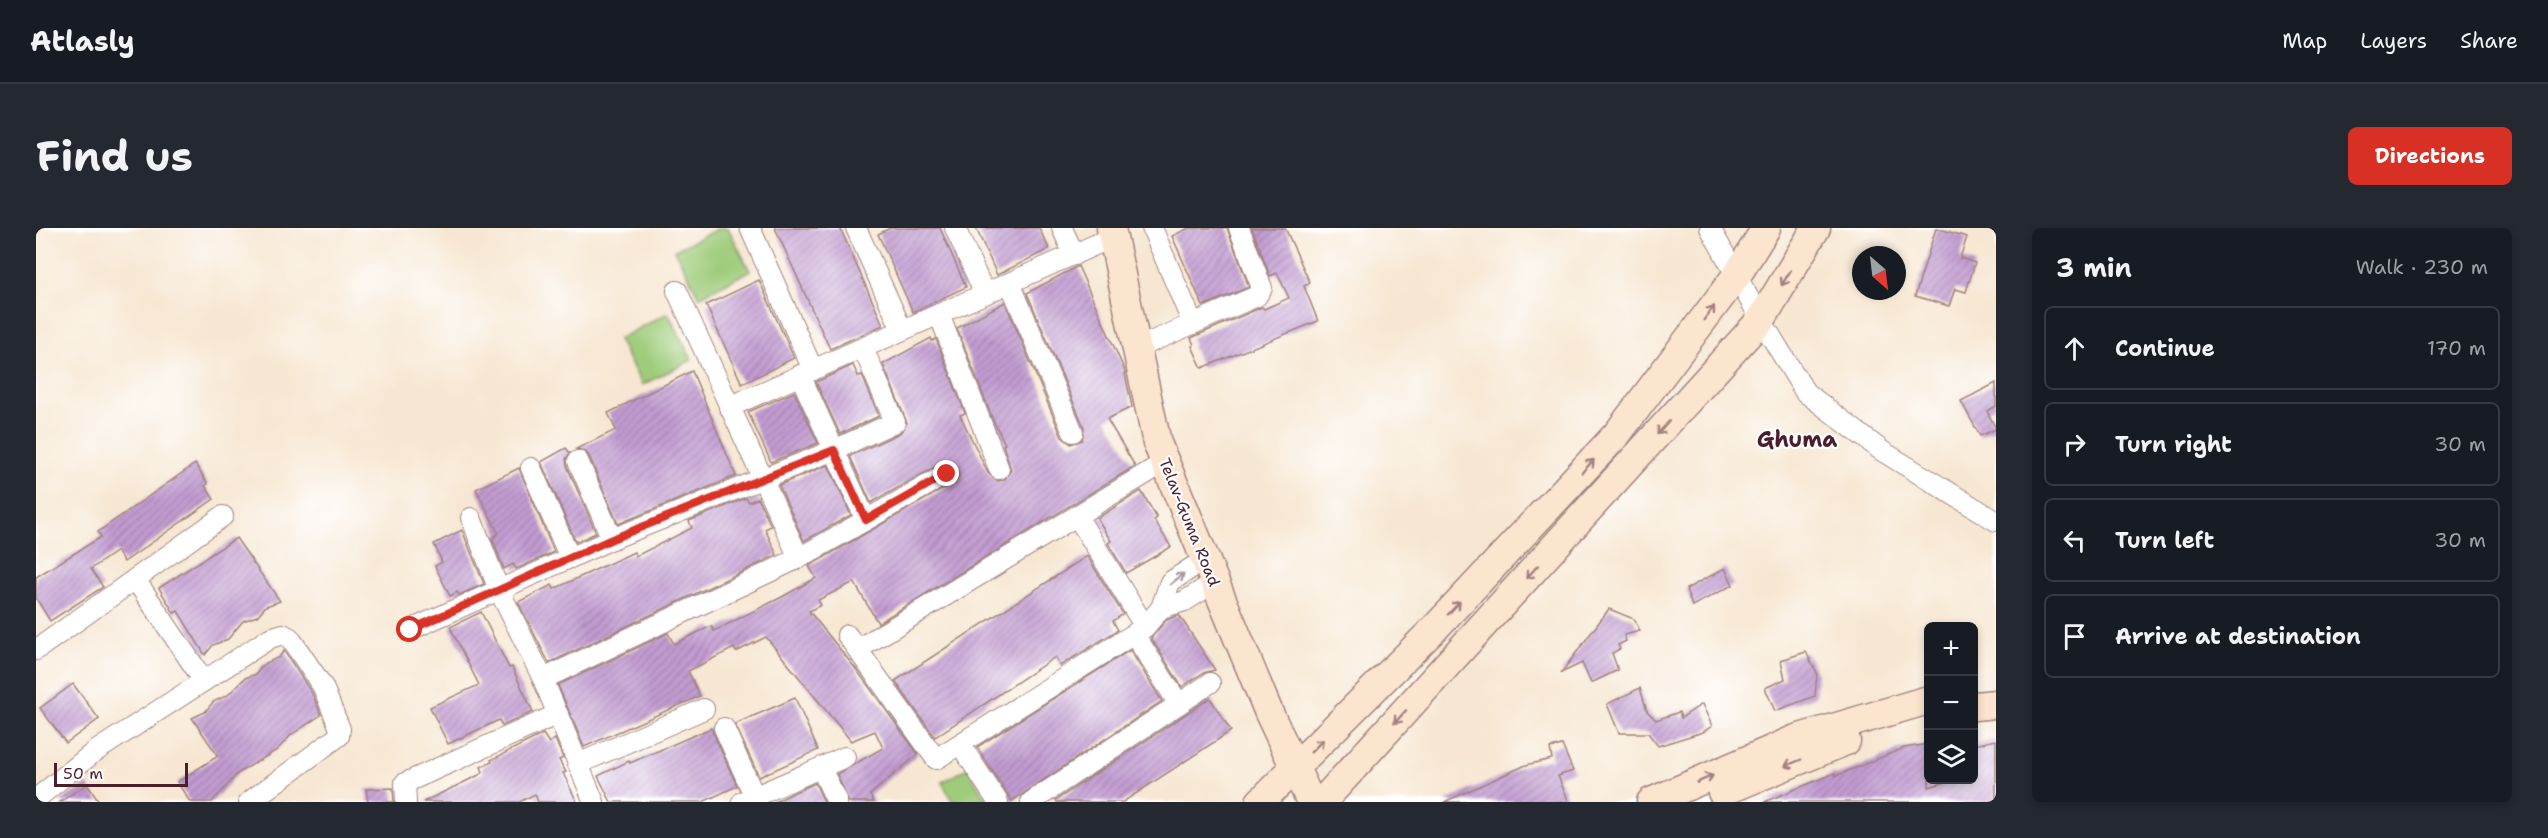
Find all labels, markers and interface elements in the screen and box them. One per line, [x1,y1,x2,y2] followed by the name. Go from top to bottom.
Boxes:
[30,22,135,60] text: Atlasly
[2282,27,2327,55] text: Map
[2360,27,2427,55] text: Layers
[2460,27,2518,55] text: Share
[2348,127,2512,185] button: Directions
[36,128,193,184] text: Find us
[1852,246,1906,300] north arrow
[2056,250,2132,285] text: 3 min
[2356,254,2488,280] text: Walk · 230 m
[1780,269,1792,286] one-way arrow
[1702,305,1715,321] one-way arrow
[2058,332,2091,365] icon: ahead
[2115,334,2215,363] text: Continue
[2427,335,2486,361] text: 170 m
[1656,420,1670,435] one-way arrow
[1757,425,1837,454] district label: Ghuma
[2058,428,2091,461] icon: right
[2115,430,2232,459] text: Turn right
[2434,431,2486,457] text: 30 m
[1154,455,1225,589] street label: Telav-Guma Road
[1581,458,1595,473] one-way arrow
[933,460,959,486] route end
[2058,524,2091,557] icon: left
[2115,526,2214,555] text: Turn left
[2434,527,2486,553] text: 30 m
[1525,565,1539,580] one-way arrow
[1169,572,1185,585] one-way arrow
[1447,600,1461,615] one-way arrow
[396,616,422,642] route start
[2058,620,2091,653] icon: arrive
[1924,622,1978,784] map controls
[1924,622,1978,676] button: +
[2115,622,2361,651] text: Arrive at destination
[1924,676,1978,730] button: −
[1393,709,1407,724] one-way arrow
[1924,730,1978,784] button: layers
[1310,739,1324,754] one-way arrow
[1785,758,1803,769] one-way arrow
[54,760,188,788] scale bar
[63,763,103,784] text: 50 m
[1696,772,1714,783] one-way arrow

